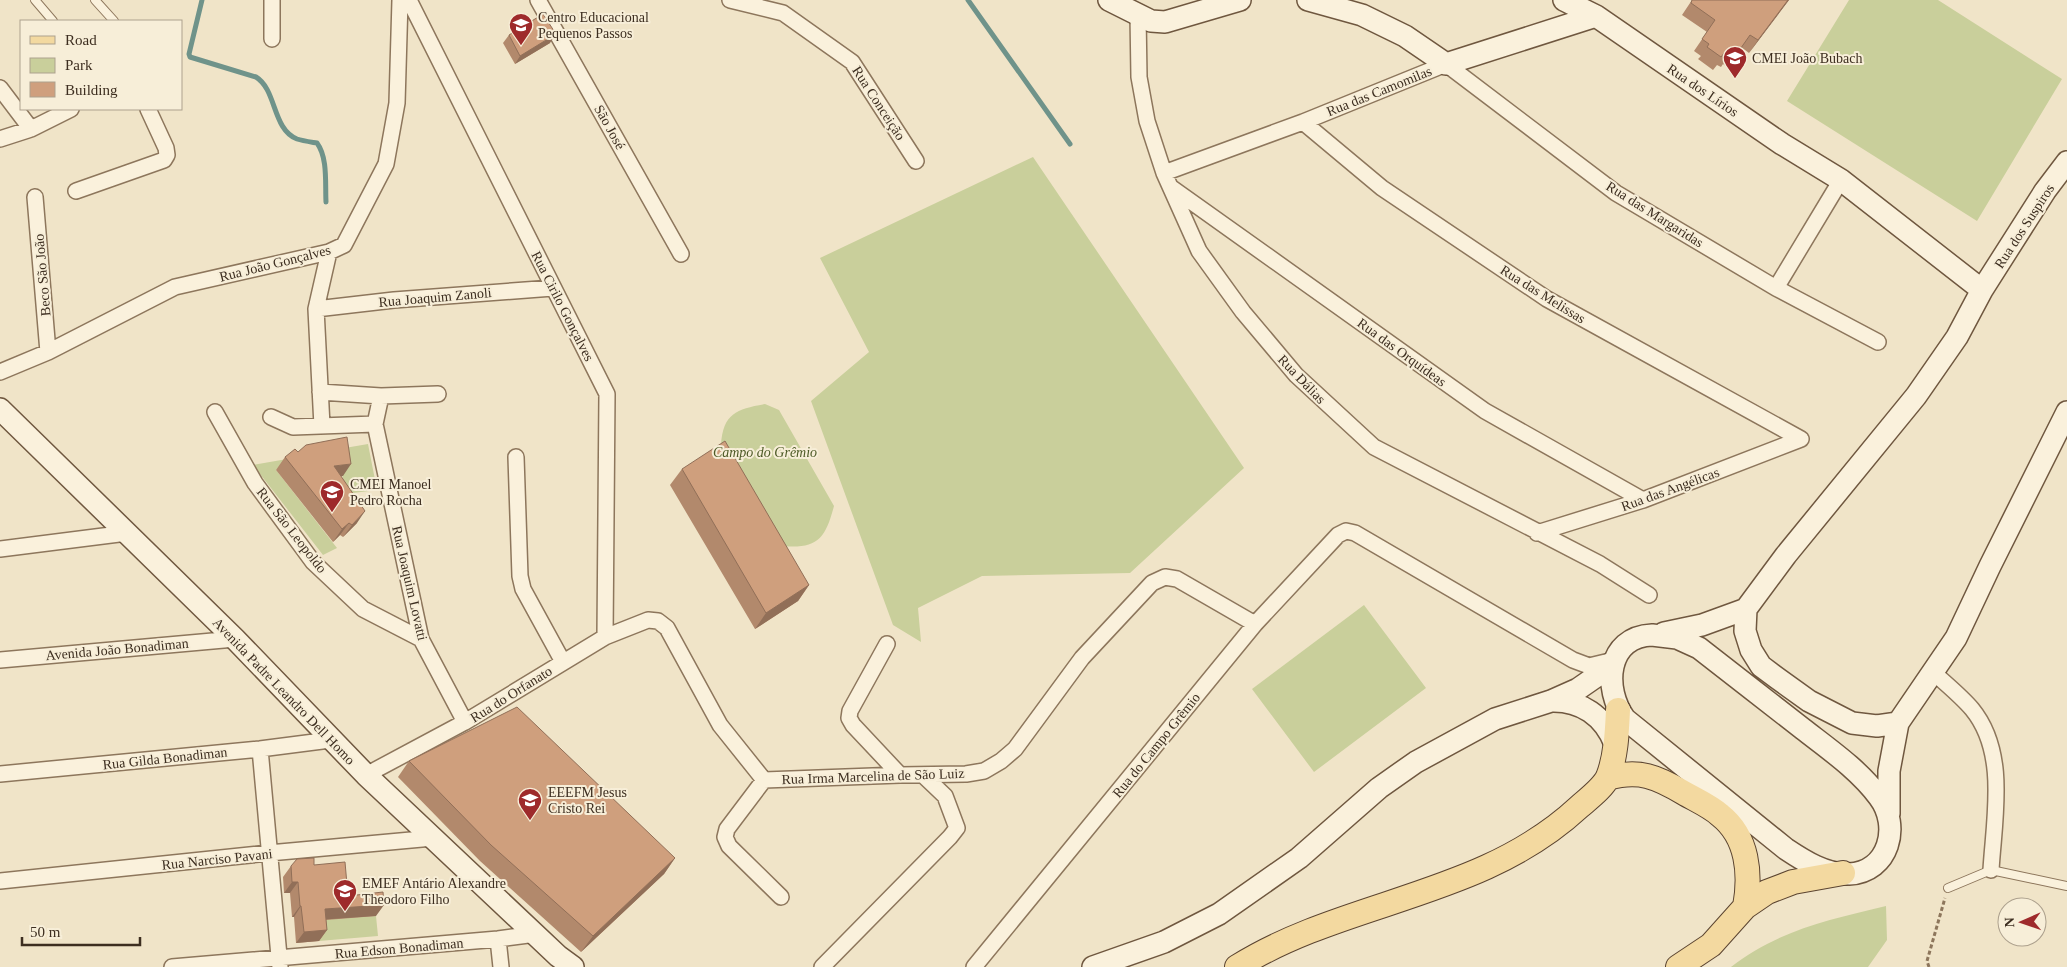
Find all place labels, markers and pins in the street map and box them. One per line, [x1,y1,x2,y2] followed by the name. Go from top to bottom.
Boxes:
[538,10,649,41] place label: Centro Educacional Pequenos Passos
[508,12,534,46] school or university icon: Centro Educacional Pequenos Passos
[1722,45,1748,79] school or university icon: CMEI João Bubach
[1752,51,1862,66] place label: CMEI João Bubach
[350,477,431,508] place label: CMEI Manoel Pedro Rocha
[319,479,345,513] school or university icon: CMEI Manoel Pedro Rocha
[548,785,627,816] place label: EEEFM Jesus Cristo Rei
[517,787,543,821] school or university icon: EEEFM Jesus Cristo Rei
[362,876,506,907] place label: EMEF Antário Alexandre Theodoro Filho
[332,878,358,912] school or university icon: EMEF Antário Alexandre Theodoro Filho

